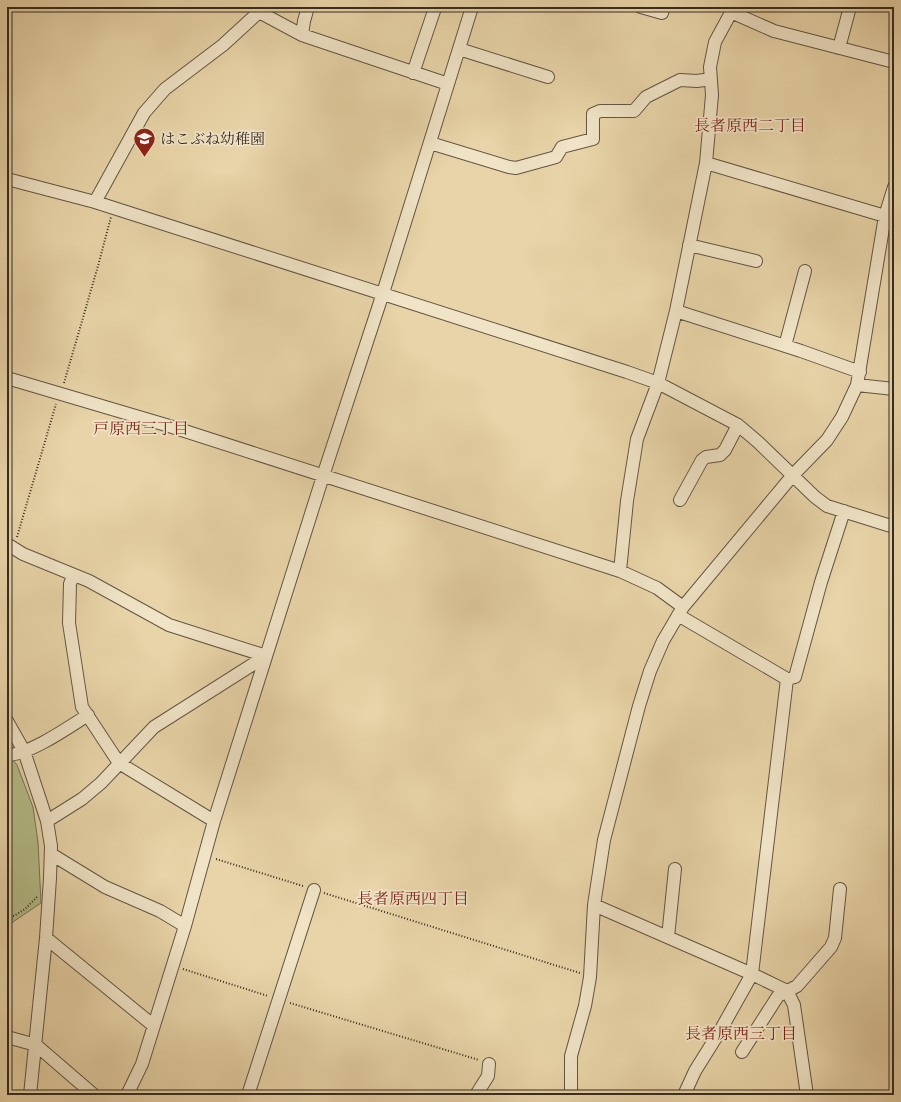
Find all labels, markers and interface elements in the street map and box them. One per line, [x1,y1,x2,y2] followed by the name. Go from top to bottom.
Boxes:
[694,116,806,135] district label: 長者原西二丁目
[131,126,157,159] school or university icon: はこぶね幼稚園
[160,130,265,148] place label: はこぶね幼稚園
[93,419,189,438] district label: 戸原西三丁目
[357,889,469,908] district label: 長者原西四丁目
[685,1024,797,1043] district label: 長者原西三丁目

